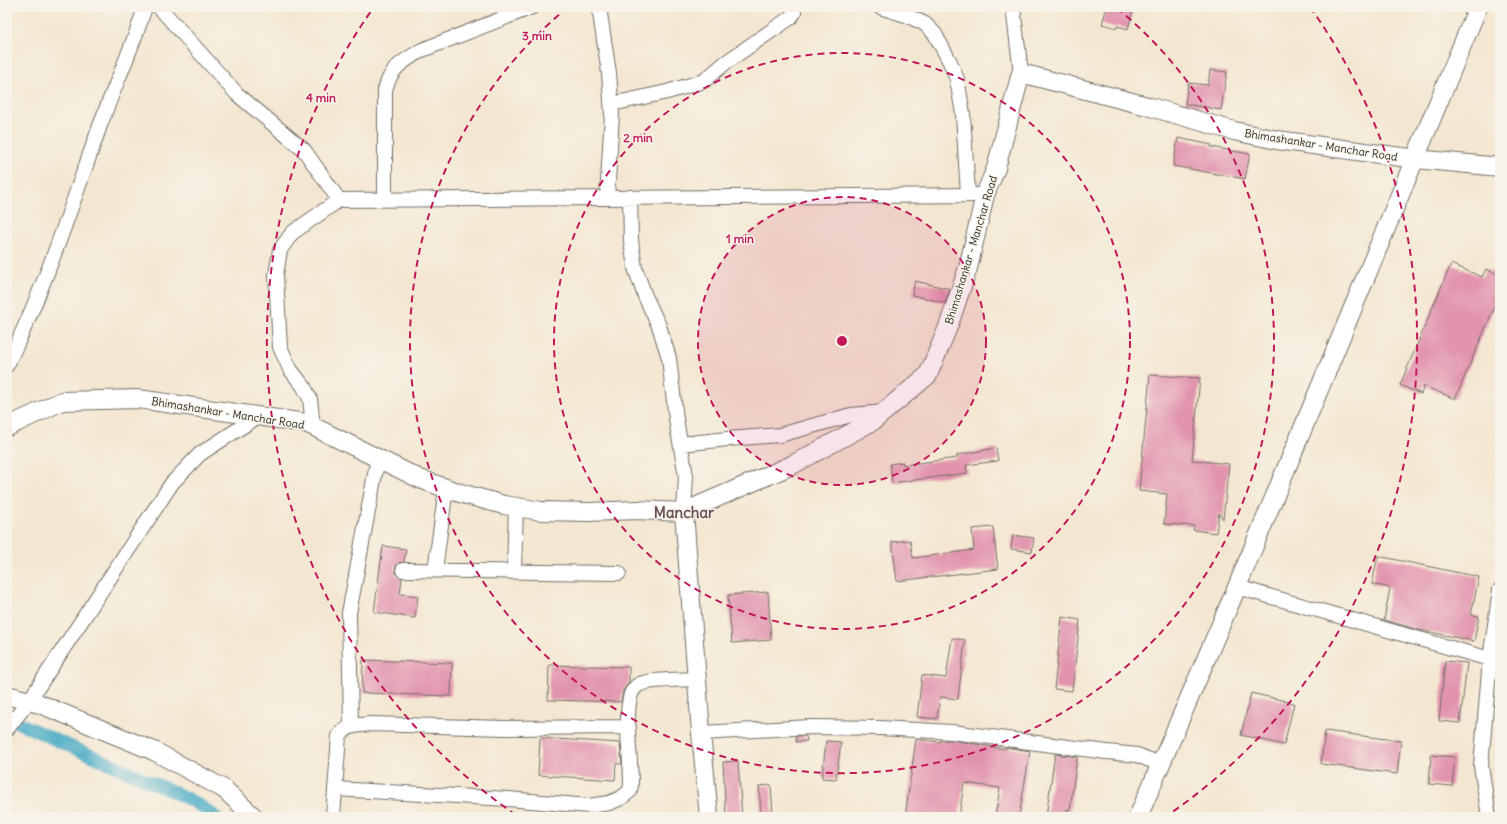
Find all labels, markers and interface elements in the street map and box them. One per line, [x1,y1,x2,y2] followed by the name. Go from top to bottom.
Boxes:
[522,28,552,43] text: 3 min
[306,90,336,105] text: 4 min
[1243,126,1399,164] street label: Bhimashankar - Manchar Road
[623,130,653,145] text: 2 min
[942,173,1000,326] street label: Bhimashankar - Manchar Road
[726,231,754,246] text: 1 min
[835,334,849,348] centre of rings
[150,394,306,432] street label: Bhimashankar - Manchar Road
[654,503,715,522] district label: Manchar

